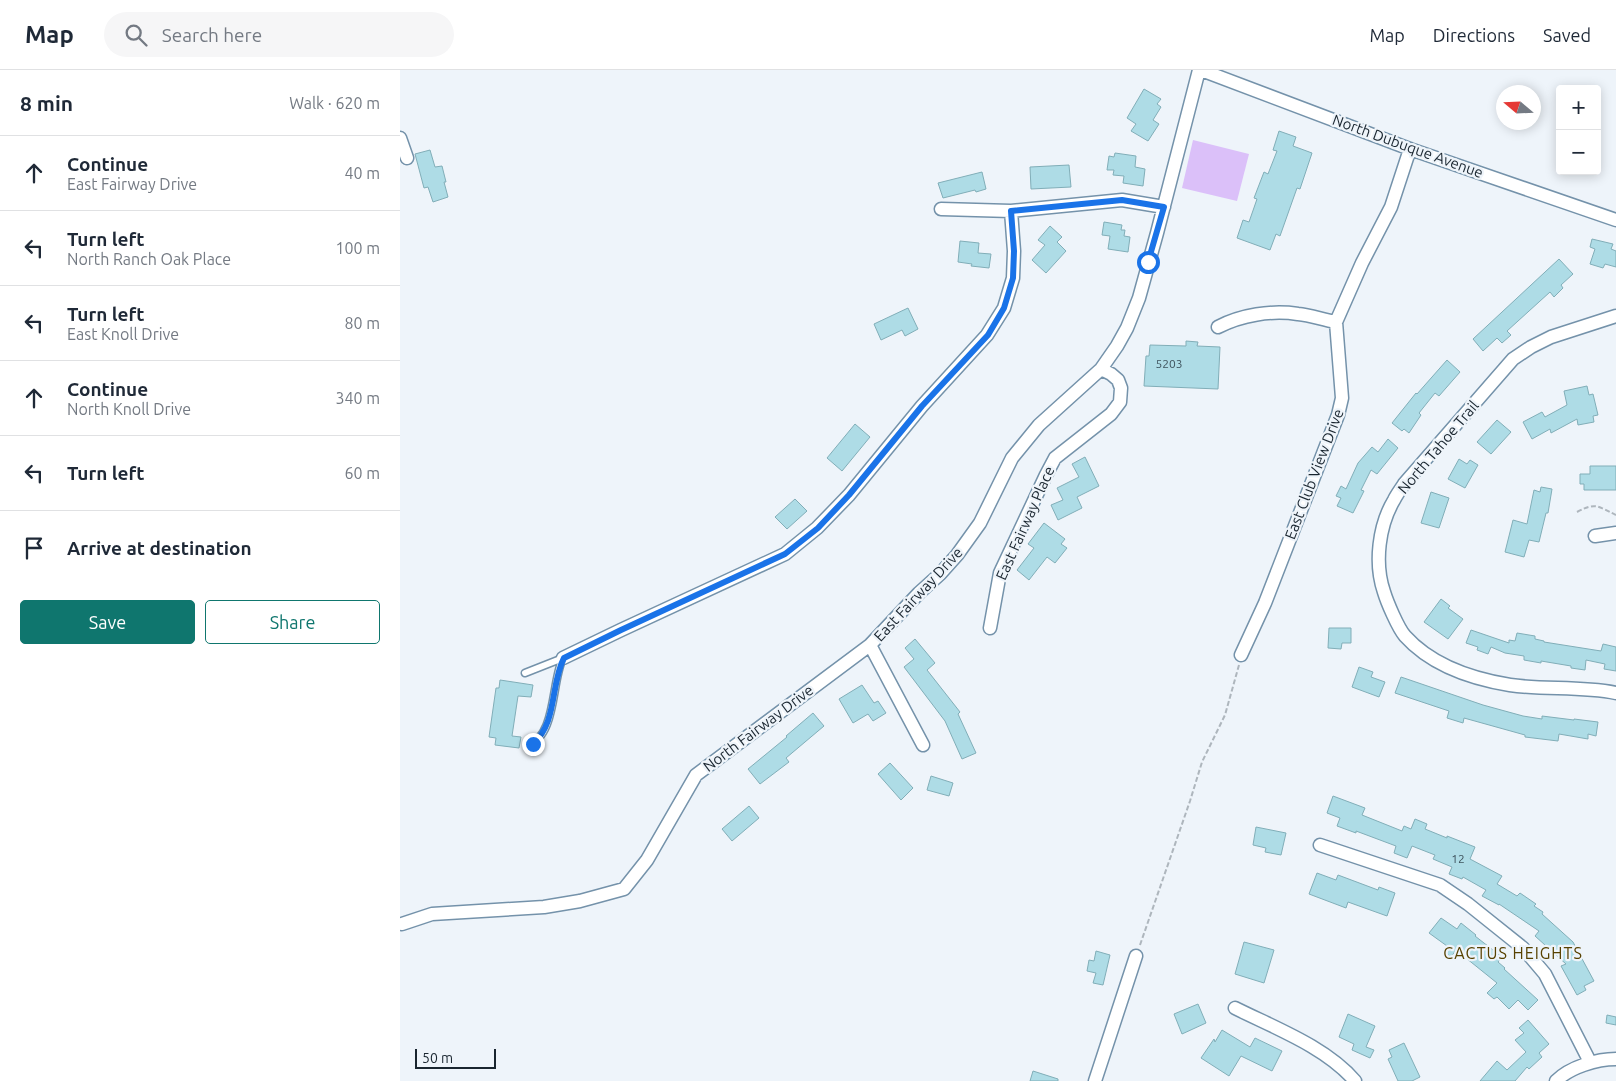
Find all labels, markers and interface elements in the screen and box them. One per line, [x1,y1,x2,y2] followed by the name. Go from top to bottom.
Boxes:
[104,12,454,57] search box
[25,21,74,48] text: Map
[122,21,150,49] icon: search
[162,24,262,46] text: Search here
[1369,25,1405,45] text: Map
[1433,25,1515,45] text: Directions
[1543,25,1591,45] text: Saved
[1496,85,1541,130] north arrow
[1556,85,1601,175] map controls
[1556,85,1601,130] button: +
[20,91,73,115] text: 8 min
[289,94,380,112] text: Walk · 620 m
[1330,111,1486,181] street label: North Dubuque Avenue
[1556,130,1601,175] button: −
[67,153,148,175] text: Continue
[20,159,48,187] icon: ahead
[344,164,380,182] text: 40 m
[67,175,197,193] text: East Fairway Drive
[67,228,145,250] text: Turn left
[20,234,48,262] icon: left
[335,239,380,257] text: 100 m
[67,250,231,268] text: North Ranch Oak Place
[1137,251,1160,274] route start
[67,303,145,325] text: Turn left
[20,309,48,337] icon: left
[344,314,380,332] text: 80 m
[67,325,179,343] text: East Knoll Drive
[1155,357,1183,370] house number: 5203
[67,378,148,400] text: Continue
[20,384,48,412] icon: ahead
[335,389,380,407] text: 340 m
[1394,397,1482,497] street label: North Tahoe Trail
[67,400,191,418] text: North Knoll Drive
[1281,406,1347,542] street label: East Club View Drive
[20,459,48,487] icon: left
[67,462,145,484] text: Turn left
[344,464,380,482] text: 60 m
[992,464,1058,582] street label: East Fairway Place
[20,534,48,562] icon: arrive
[67,537,252,559] text: Arrive at destination
[870,544,966,644] street label: East Fairway Drive
[20,600,195,644] button: Save
[205,600,380,644] button: Share
[700,681,816,775] street label: North Fairway Drive
[522,733,545,756] route end
[1451,852,1465,865] house number: 12
[1443,944,1583,962] district label: CACTUS HEIGHTS
[415,1046,496,1069] scale bar
[422,1050,453,1066] text: 50 m

